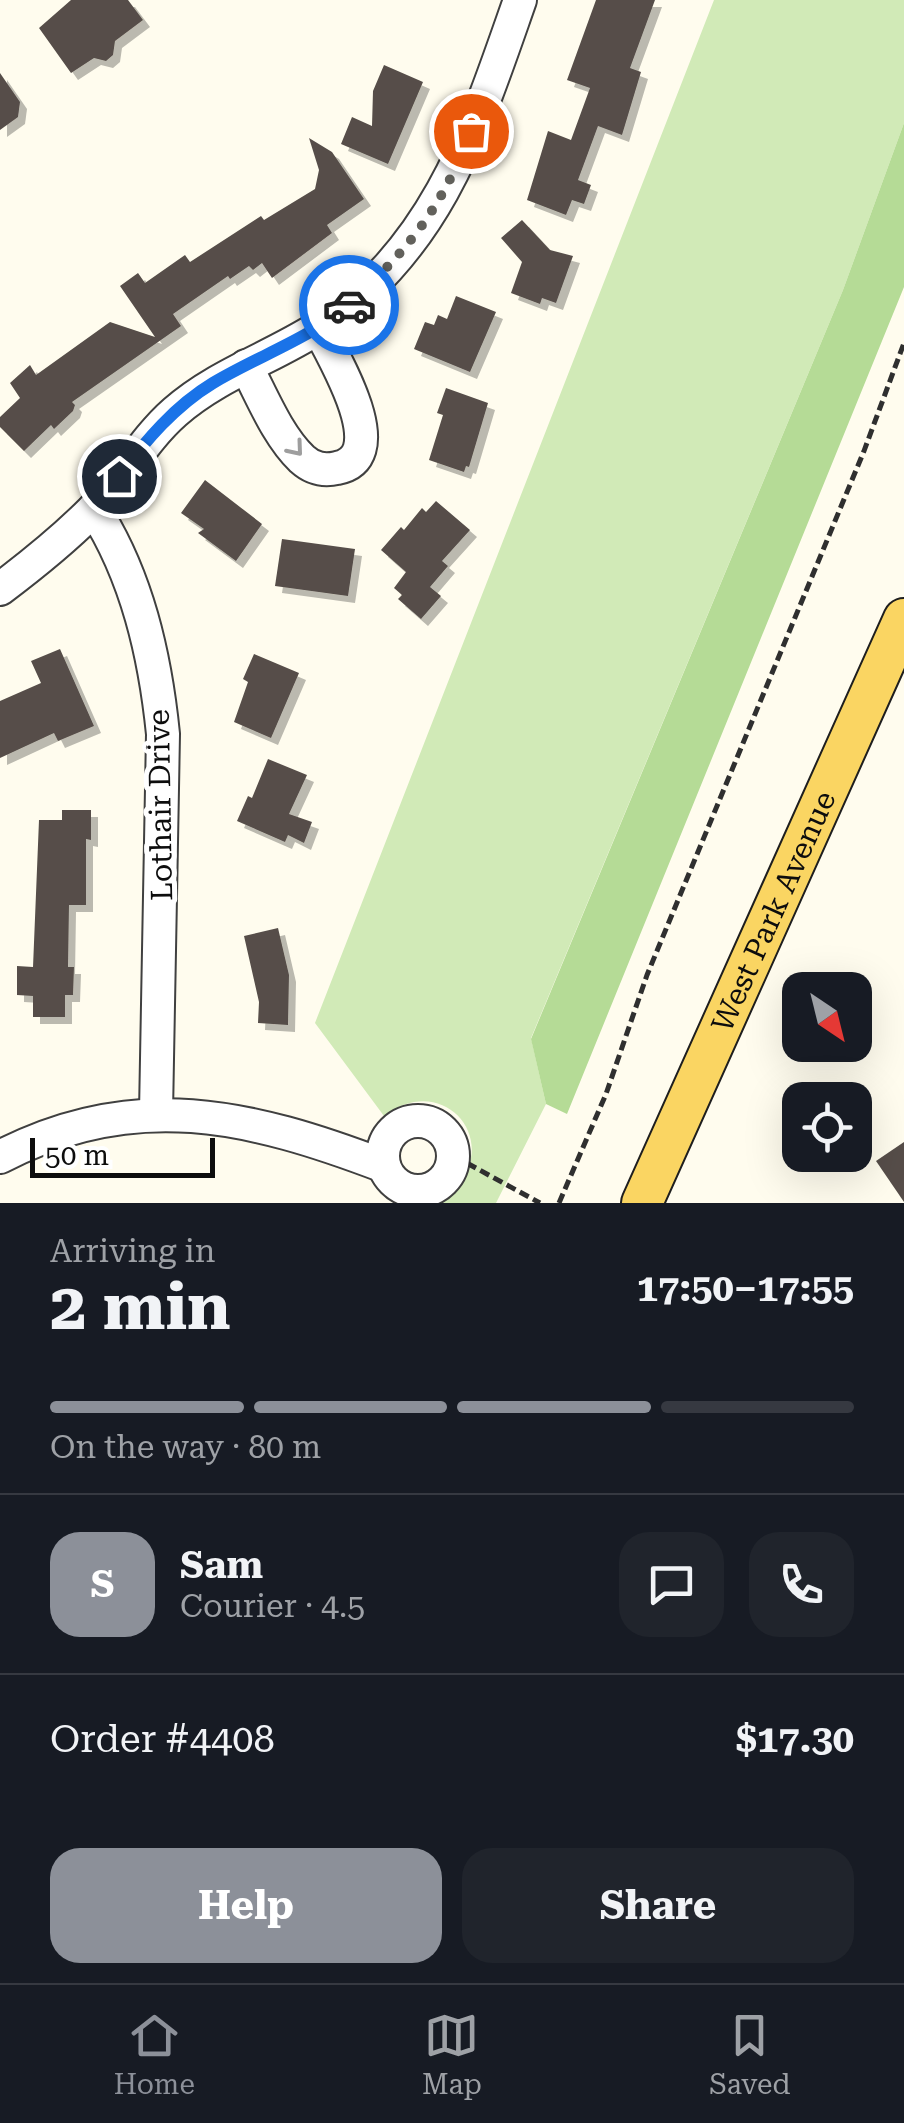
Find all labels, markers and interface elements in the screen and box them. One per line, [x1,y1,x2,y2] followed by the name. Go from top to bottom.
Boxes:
[429,89,514,174] pin
[444,104,499,159] icon: bag
[299,255,399,355] courier
[322,278,377,333] icon: car
[77,434,162,519] pin
[284,438,302,456] one-way arrow
[92,449,147,504] icon: home
[141,709,179,901] street label: Lothair Drive
[704,785,842,1037] street label: West Park Avenue
[782,972,872,1062] north arrow
[782,972,872,1172] map controls
[782,1082,872,1172] button: locate
[30,1133,215,1178] scale bar
[45,1139,109,1172] text: 50 m
[50,1232,215,1270] text: Arriving in
[637,1266,854,1310] text: 17:50–17:55
[50,1269,231,1345] text: 2 min
[50,1428,321,1466] text: On the way · 80 m
[619,1532,724,1637] button: chat
[749,1532,854,1637] button: phone
[180,1543,263,1587] text: Sam
[91,1562,114,1606] text: S
[180,1587,365,1625] text: Courier · 4.5
[50,1717,275,1761] text: Order #4408
[736,1717,854,1761] text: $17.30
[50,1848,442,1963] button: Help
[462,1848,854,1963] button: Share
[114,2008,195,2101] tab: Home
[422,2008,482,2101] tab: Map
[709,2008,790,2101] tab: Saved

